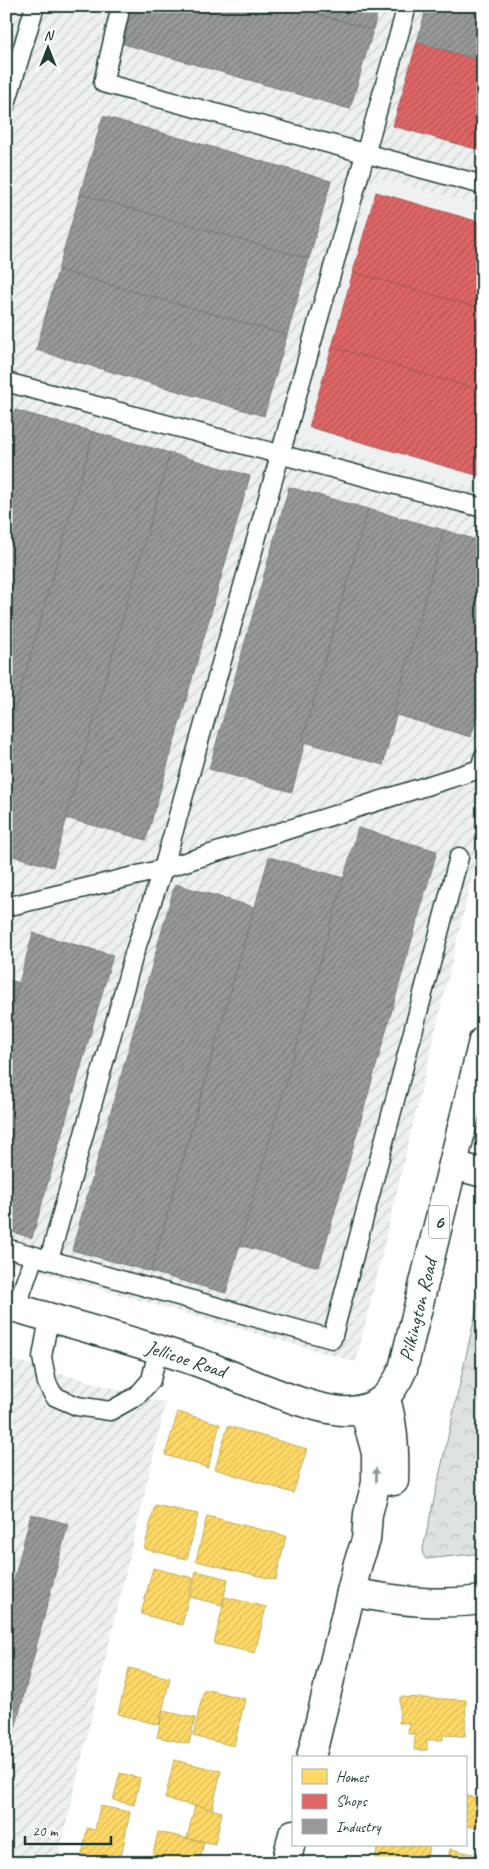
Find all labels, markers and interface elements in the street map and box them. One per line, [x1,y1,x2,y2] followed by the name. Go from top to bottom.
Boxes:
[22,22,72,72] north arrow
[44,27,55,44] text: N
[429,1206,449,1238] road number: 6
[393,1253,444,1364] street label: Pilkington Road
[142,1334,232,1385] street label: Jellicoe Road
[372,1467,380,1483] one-way arrow
[292,1756,466,1846] legend
[336,1768,370,1787] text: Homes
[336,1792,369,1811] text: Shops
[25,1814,111,1846] scale bar
[336,1818,383,1837] text: Industry
[32,1822,59,1841] text: 20 m

